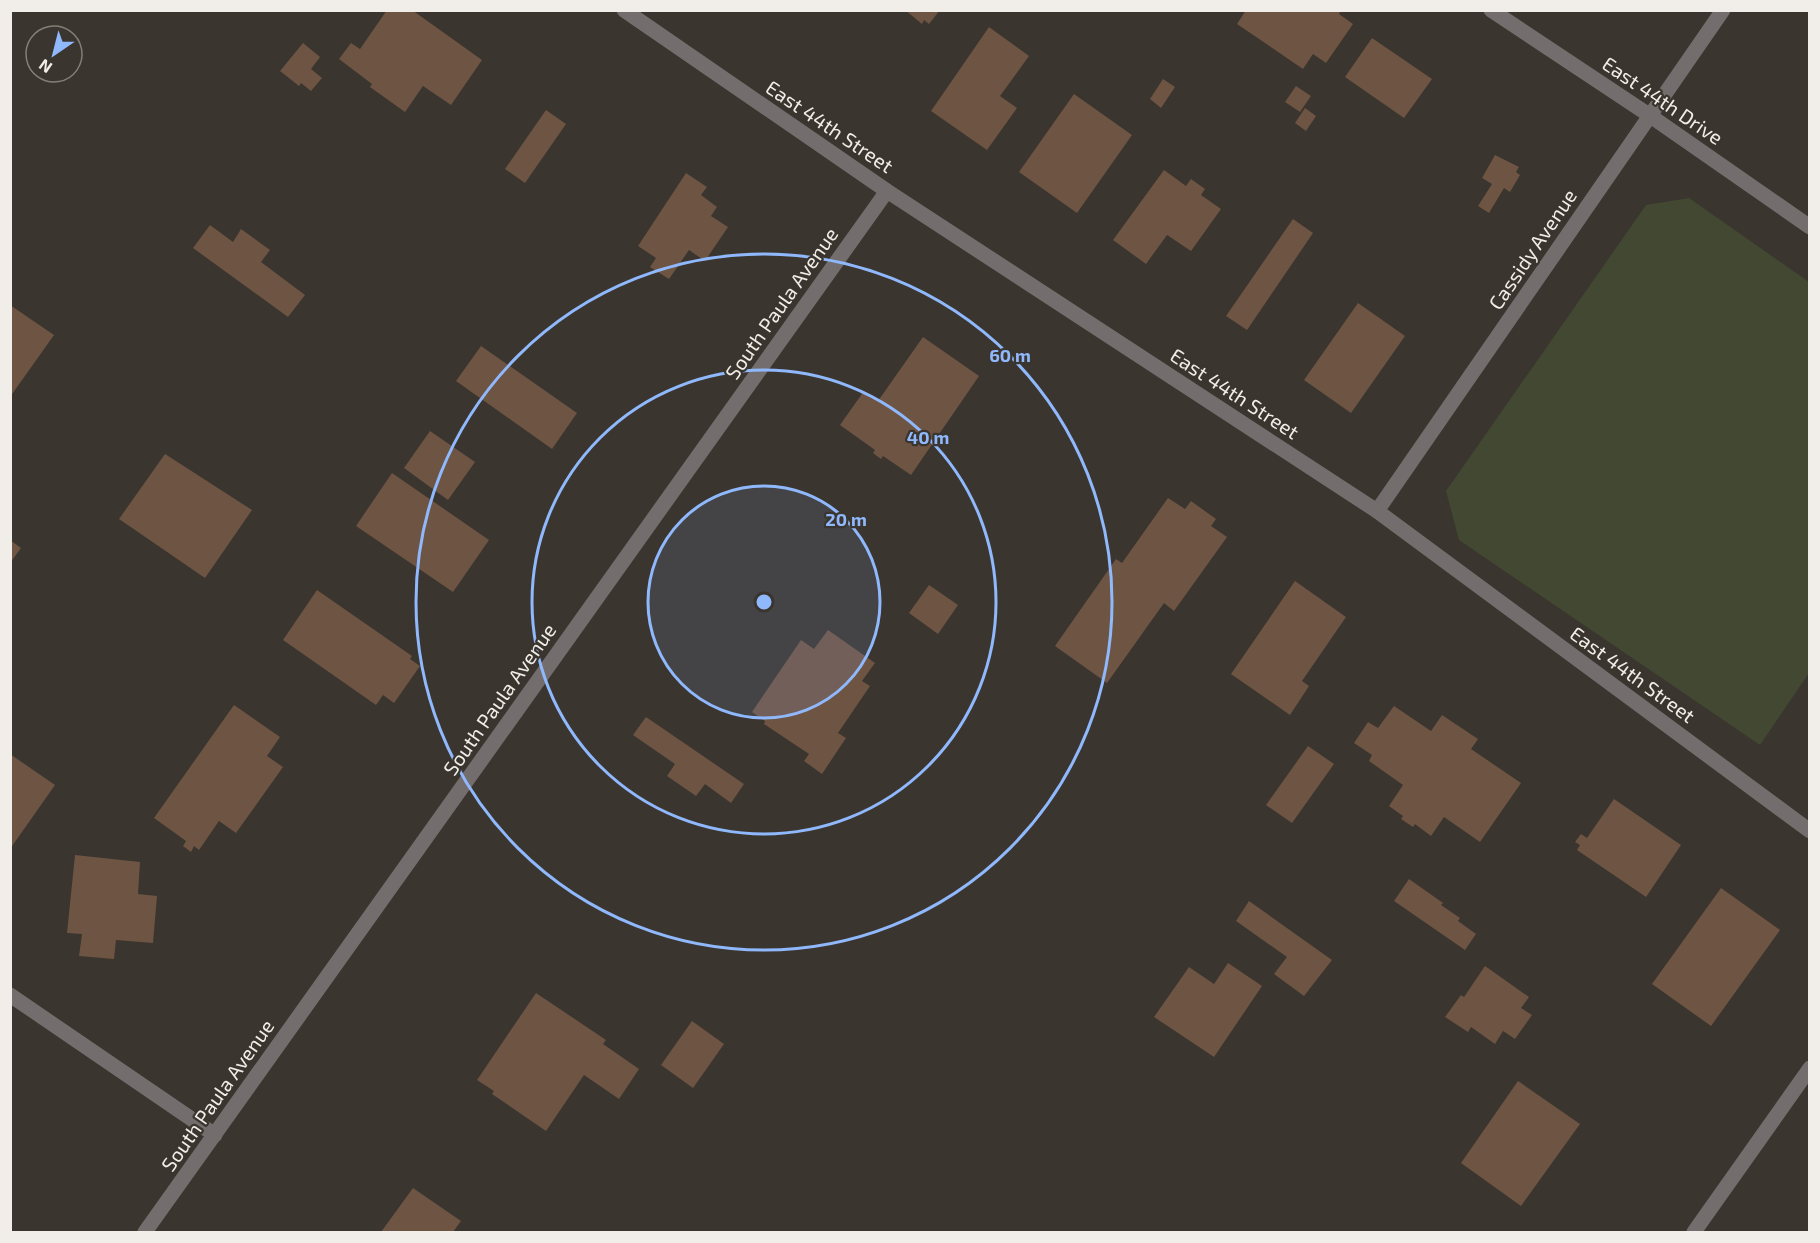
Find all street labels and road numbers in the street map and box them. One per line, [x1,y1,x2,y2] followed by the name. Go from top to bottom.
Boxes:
[1598,51,1728,149] street label: East 44th Drive
[762,75,898,178] street label: East 44th Street
[1483,184,1581,314] street label: Cassidy Avenue
[720,223,842,383] street label: South Paula Avenue
[1166,343,1304,444] street label: East 44th Street
[438,619,560,779] street label: South Paula Avenue
[1566,621,1700,728] street label: East 44th Street
[156,1015,278,1175] street label: South Paula Avenue

